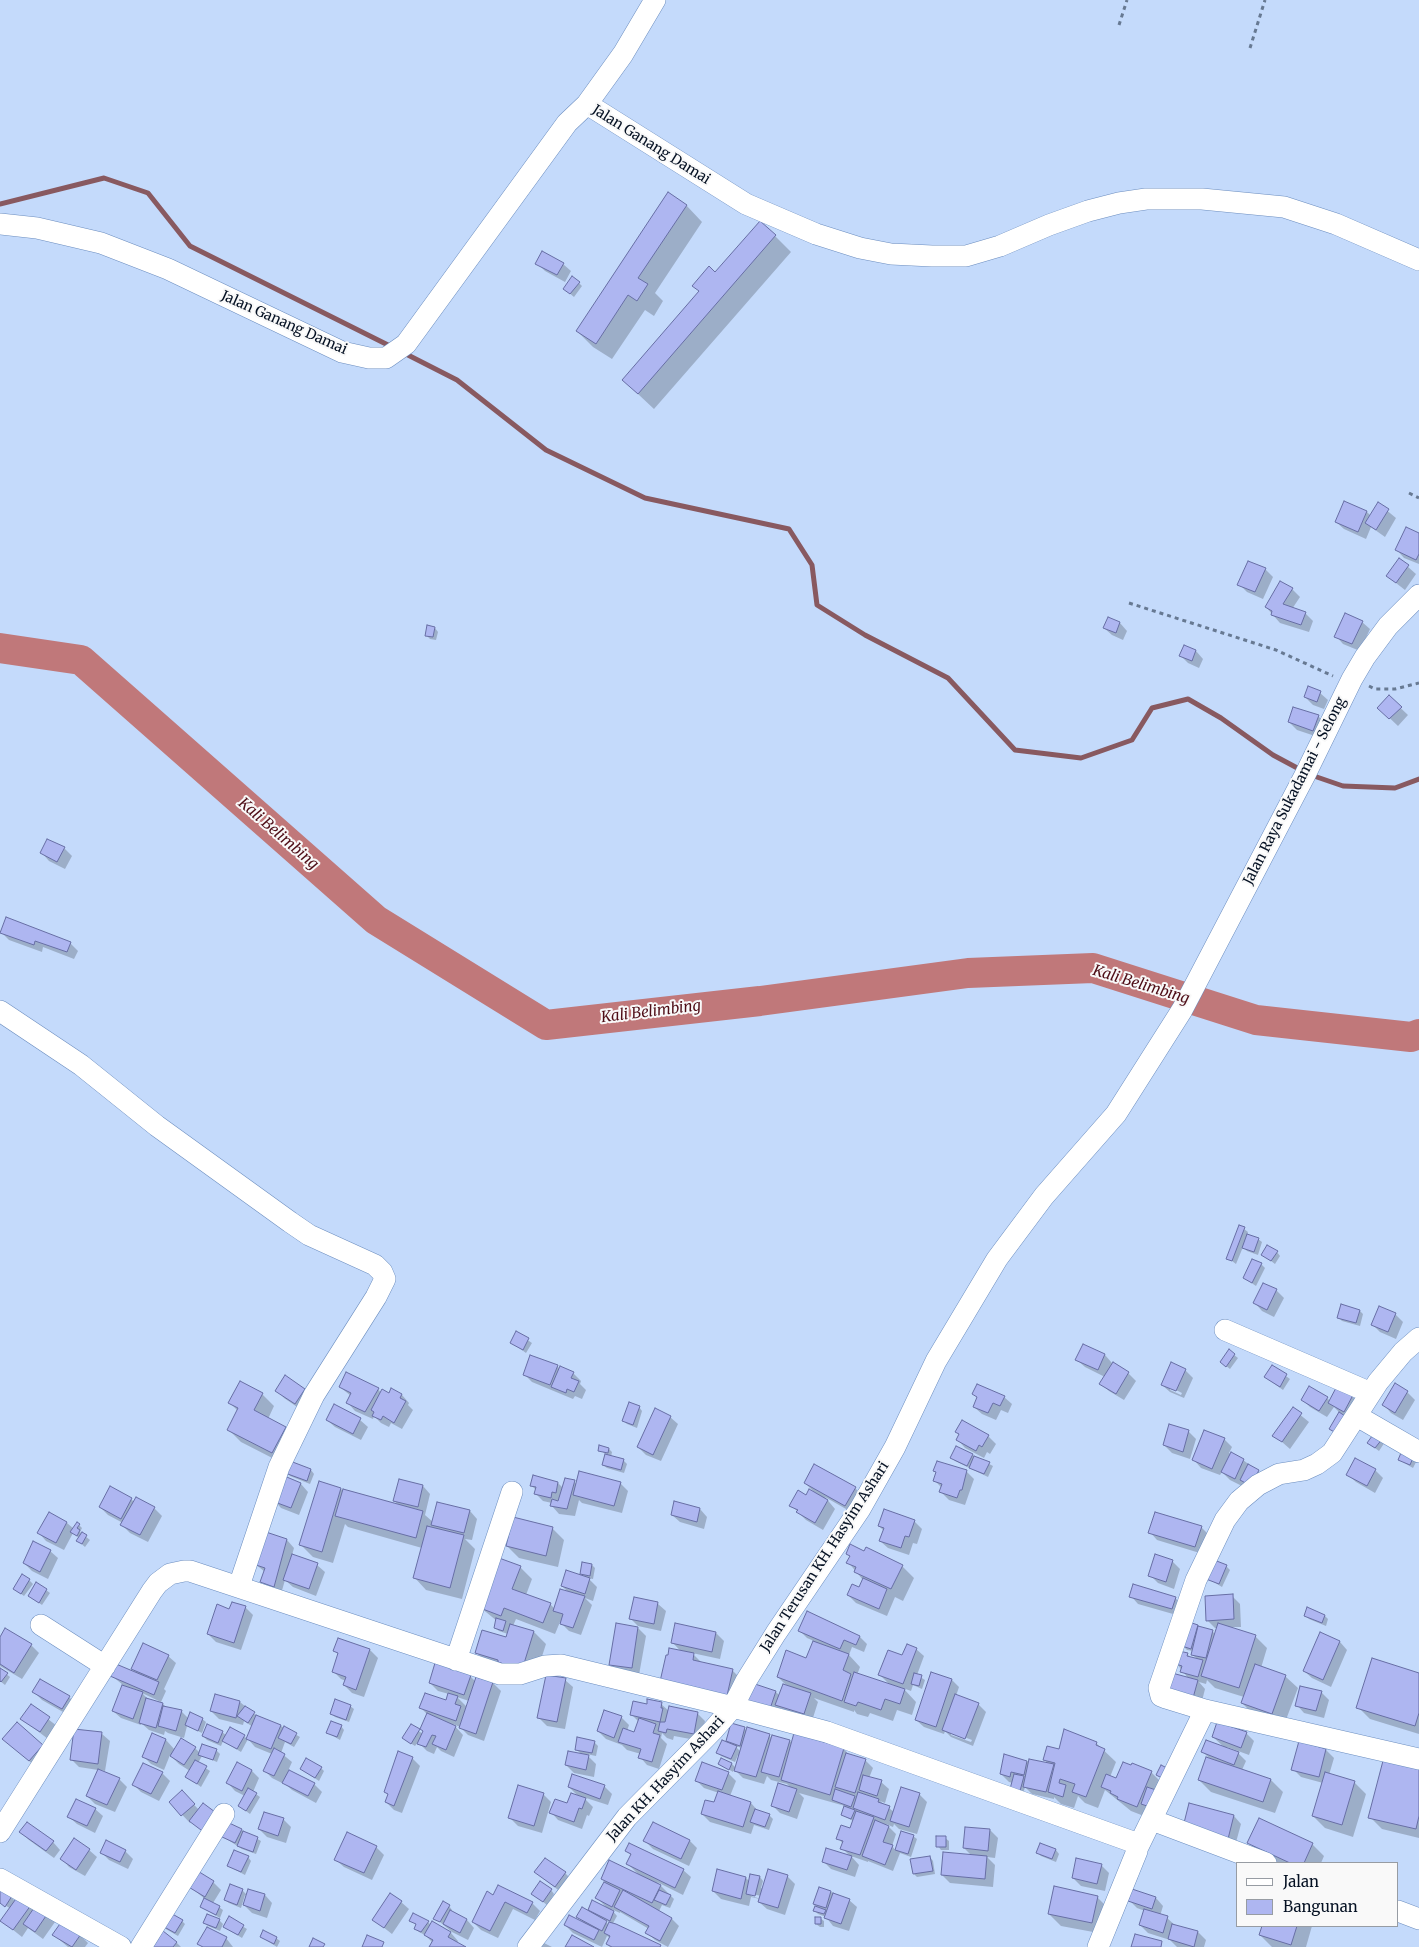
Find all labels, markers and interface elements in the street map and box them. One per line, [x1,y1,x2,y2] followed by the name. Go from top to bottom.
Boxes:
[589,102,713,188] street label: Jalan Ganang Damai
[218,288,350,358] street label: Jalan Ganang Damai
[1240,694,1350,888] street label: Jalan Raya Sukadamai - Selong
[234,794,322,874] water label: Kali Belimbing
[1091,962,1191,1008] water label: Kali Belimbing
[600,997,702,1027] water label: Kali Belimbing
[757,1459,893,1655] street label: Jalan Terusan KH. Hasyim Ashari
[604,1713,728,1845] street label: Jalan KH. Hasyim Ashari
[1236,1862,1399,1927] legend
[1283,1872,1319,1891] text: Jalan
[1283,1897,1358,1916] text: Bangunan

